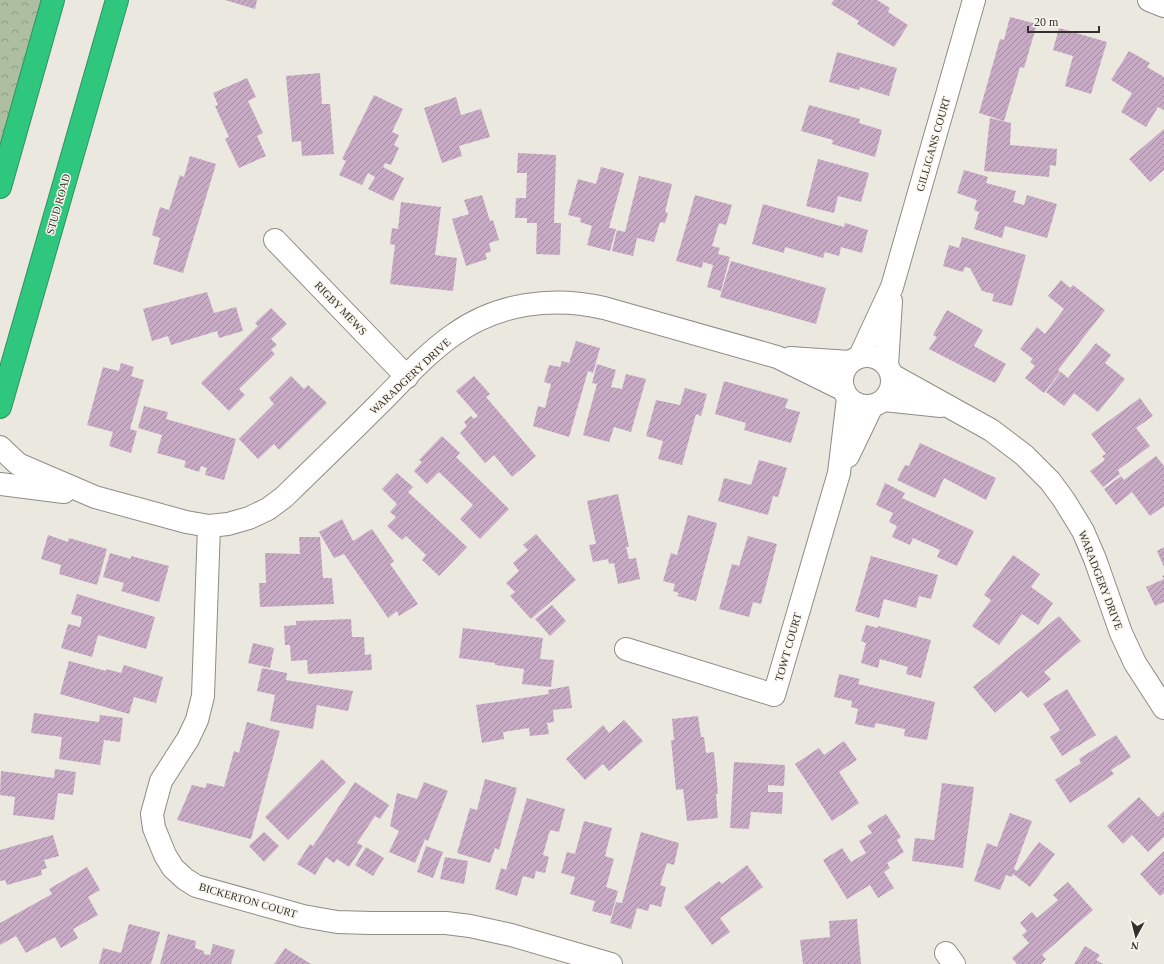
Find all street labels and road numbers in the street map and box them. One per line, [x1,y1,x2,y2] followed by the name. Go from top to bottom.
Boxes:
[914,95,952,193] street label: GILLIGANS COURT
[44,172,72,236] street label: STUD ROAD
[313,279,369,337] street label: RIGBY MEWS
[367,335,453,416] street label: WARADGERY DRIVE
[1076,529,1126,632] street label: WARADGERY DRIVE
[772,611,804,683] street label: TOWT COURT
[198,880,299,920] street label: BICKERTON COURT

